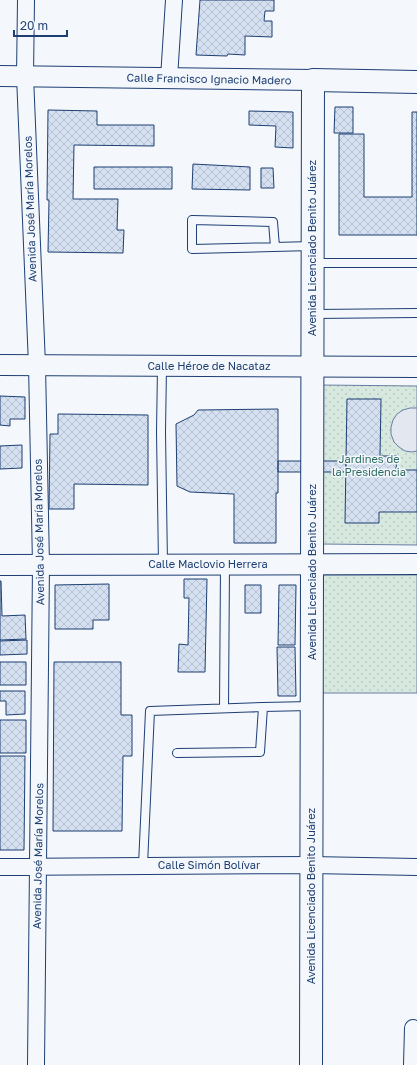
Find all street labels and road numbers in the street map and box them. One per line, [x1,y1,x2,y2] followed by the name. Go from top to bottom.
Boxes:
[127,71,292,86] street label: Calle Francisco Ignacio Madero
[20,135,39,282] street label: Avenida José María Morelos
[305,159,318,336] street label: Avenida Licenciado Benito Juárez
[147,359,271,372] street label: Calle Héroe de Nacataz
[31,459,46,605] street label: Avenida José María Morelos
[305,483,318,660] street label: Avenida Licenciado Benito Juárez
[148,557,268,570] street label: Calle Maclovio Herrera
[30,782,45,929] street label: Avenida José María Morelos
[304,807,317,984] street label: Avenida Licenciado Benito Juárez
[158,858,261,871] street label: Calle Simón Bolívar

